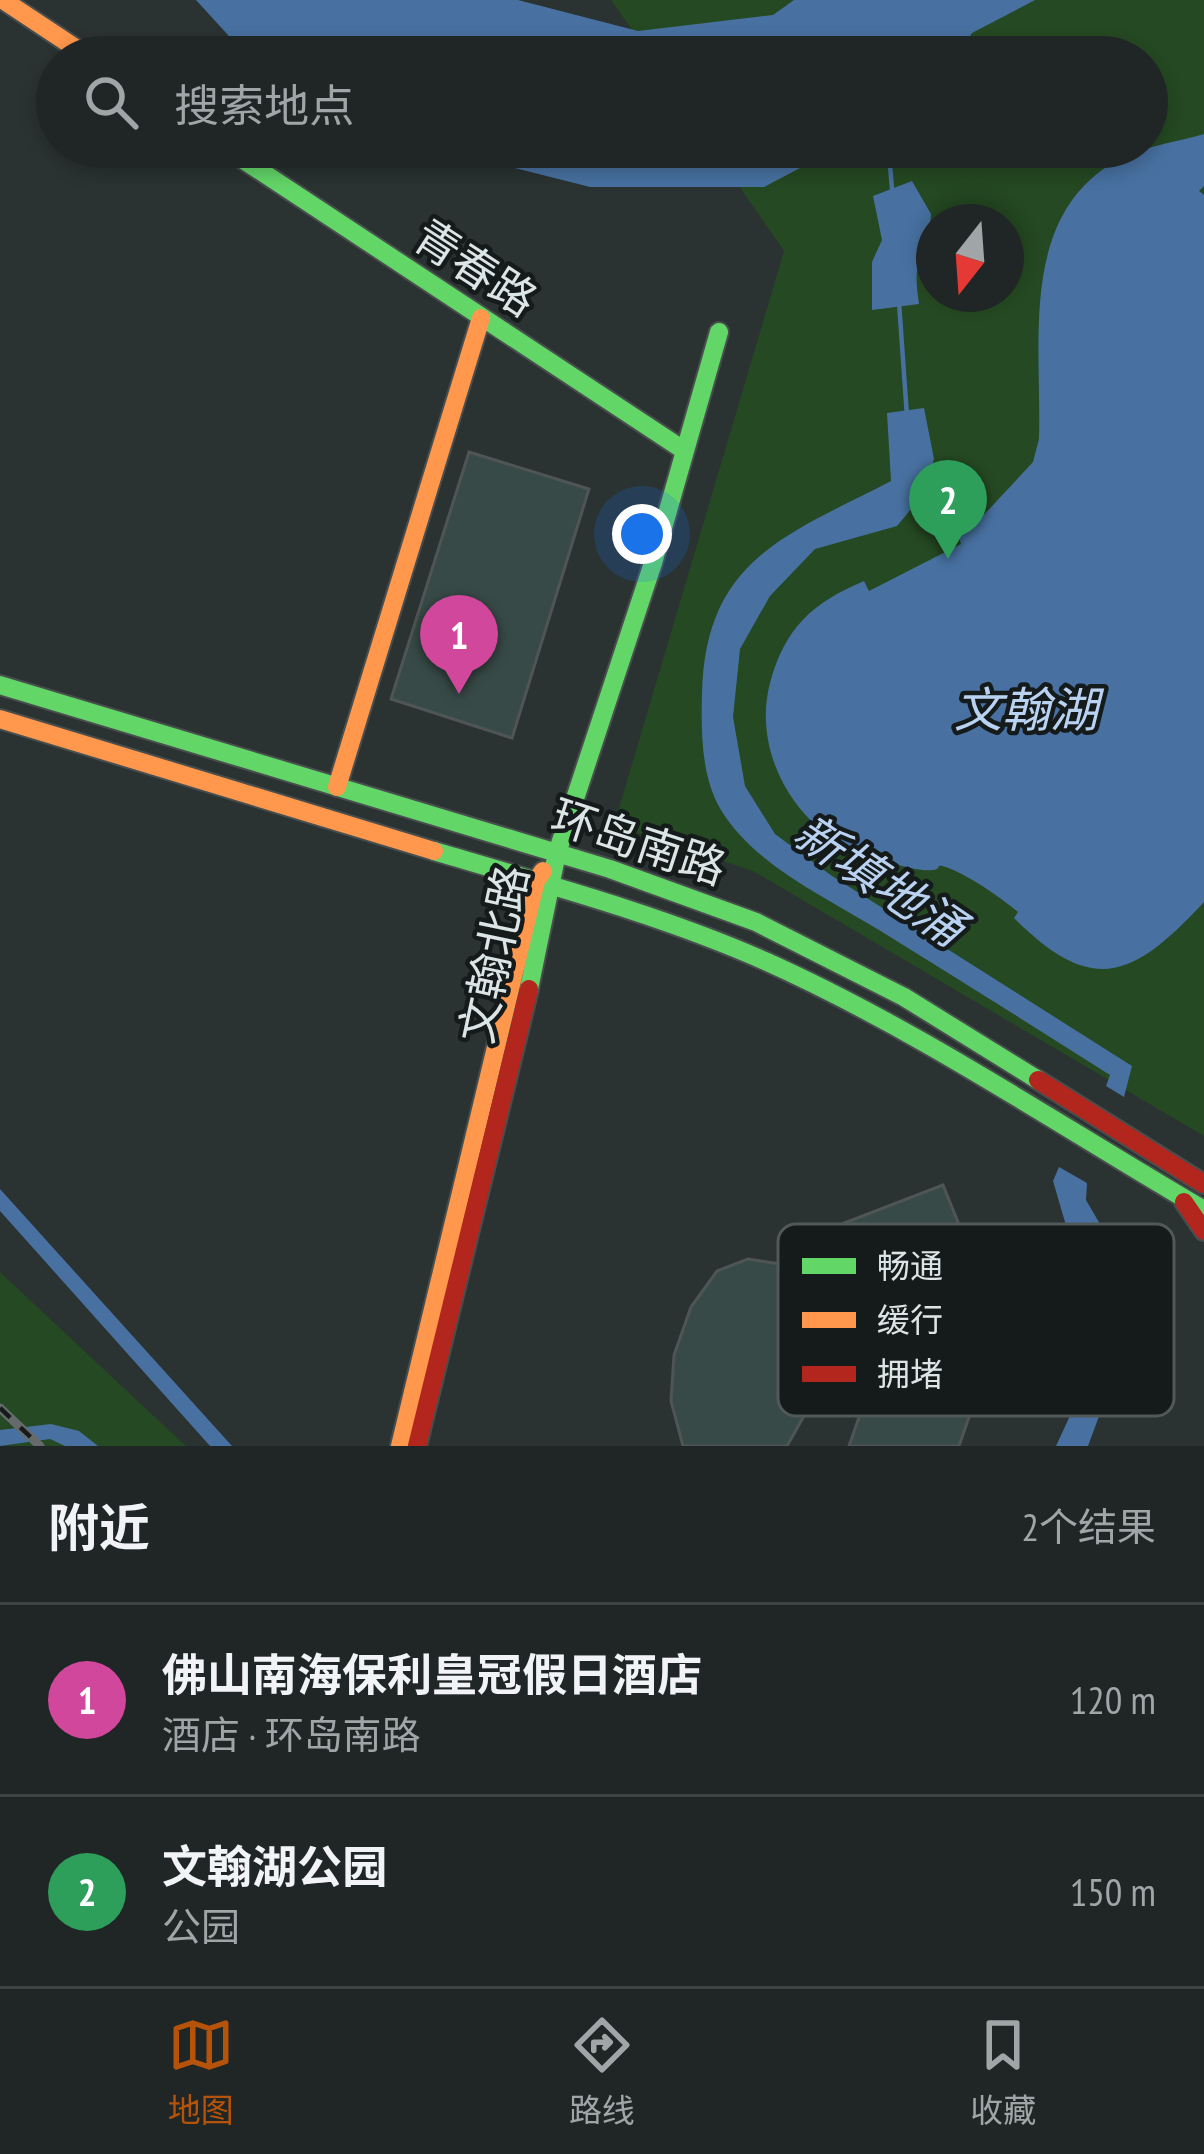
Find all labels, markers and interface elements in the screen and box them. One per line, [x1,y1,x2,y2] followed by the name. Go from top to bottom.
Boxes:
[36,36,1168,168] search box
[78,69,144,135] icon: search
[174,76,354,134] text: 搜索地点
[916,204,1024,312] north arrow
[404,206,548,328] street label: 青春路
[909,460,987,559] pin: 2
[612,504,672,564] your location
[420,595,498,694] pin: 1
[954,678,1105,740] water label: 文翰湖
[544,786,734,896] street label: 环岛南路
[783,800,981,961] water label: 新填地涌
[446,860,540,1048] street label: 文翰北路
[778,1224,1174,1416] legend
[877,1244,943,1287] text: 畅通
[877,1298,943,1341] text: 缓行
[877,1352,943,1395] text: 拥堵
[48,1494,150,1560] text: 附近
[1021,1501,1156,1552] text: 2个结果
[162,1645,702,1703] text: 佛山南海保利皇冠假日酒店
[78,1674,96,1725] text: 1
[1070,1674,1156,1725] text: 120 m
[162,1709,421,1760] text: 酒店 · 环岛南路
[162,1837,387,1895] text: 文翰湖公园
[78,1866,96,1917] text: 2
[1070,1866,1156,1917] text: 150 m
[162,1901,240,1952] text: 公园
[168,2012,234,2132] tab: 地图
[569,2012,635,2132] tab: 路线
[970,2012,1036,2132] tab: 收藏

